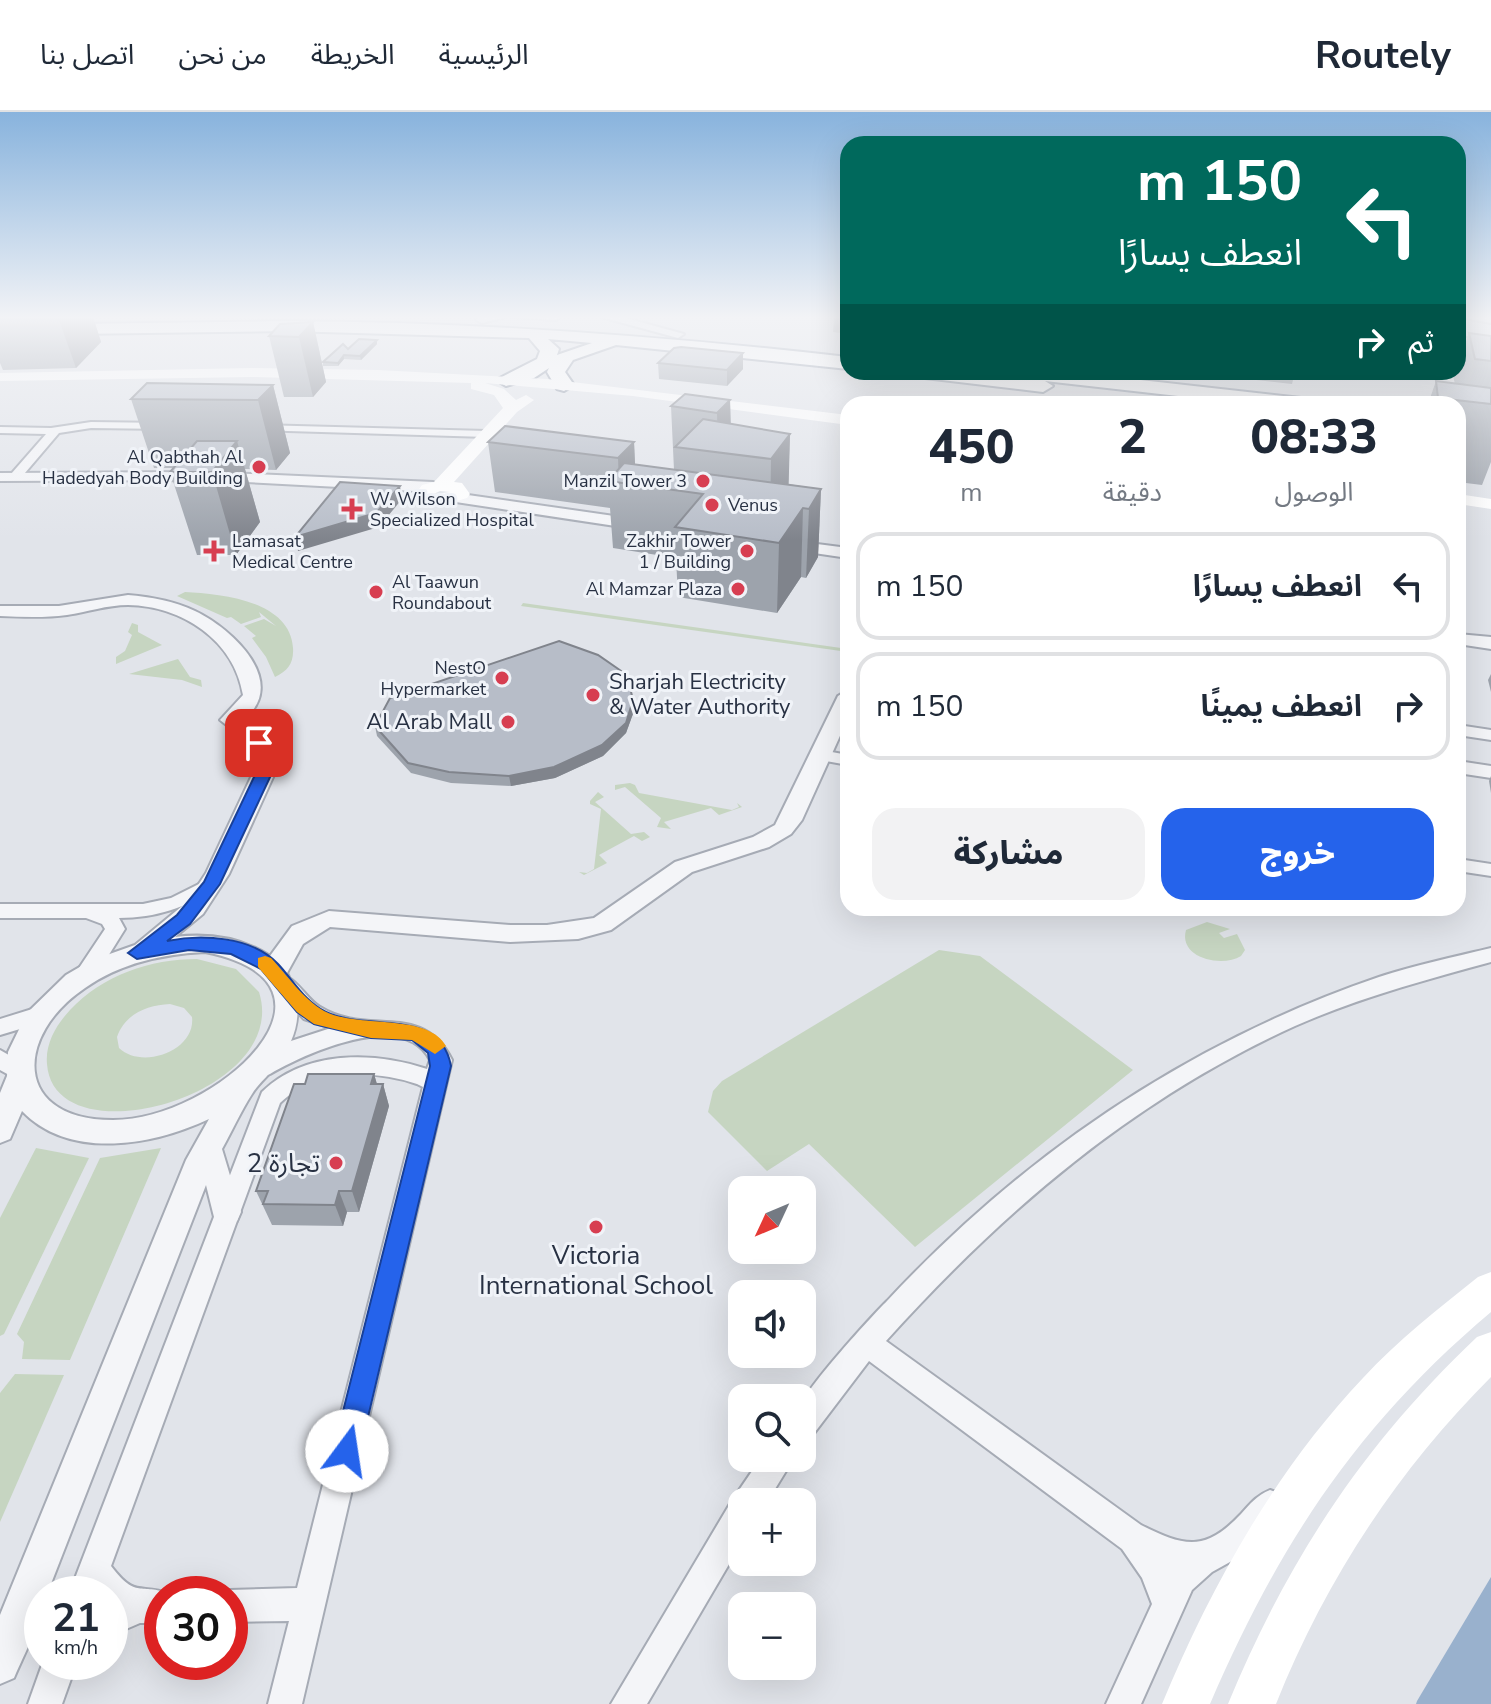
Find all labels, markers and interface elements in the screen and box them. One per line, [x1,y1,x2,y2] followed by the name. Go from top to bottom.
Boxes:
[1315,30,1451,81] text: Routely
[40,36,135,74] text: اتصل بنا
[179,36,267,74] text: من نحن
[311,36,395,74] text: الخريطة
[439,36,529,74] text: الرئيسية
[1137,143,1302,220] text: 150 m
[1330,168,1434,272] icon: left
[1118,229,1302,278] text: انعطف يسارًا
[1348,320,1392,364] icon: right
[1408,322,1434,363] text: ثم
[1118,404,1147,470] text: 2
[1250,404,1378,470] text: 08:33
[928,414,1015,480] text: 450
[42,445,244,490] place label: Al Qabthah Al Hadedyah Body Building
[250,458,268,476] marker: Al Qabthah Al Hadedyah Body Building
[564,469,687,493] place label: Manzil Tower 3
[694,472,712,490] marker: Manzil Tower 3
[960,475,983,510] text: m
[1103,475,1162,510] text: دقيقة
[1274,475,1354,510] text: الوصول
[370,487,534,532] place label: W. Wilson Specialized Hospital
[727,493,778,517] place label: Venus
[703,496,721,514] marker: Venus
[341,498,363,520] marker: W. Wilson Specialized Hospital
[232,529,353,574] place label: Lamasat Medical Centre
[626,529,732,574] place label: Zakhir Tower 1 / Building
[203,540,225,562] marker: Lamasat Medical Centre
[738,542,756,560] marker: Zakhir Tower 1 / Building
[1386,564,1430,608] icon: left
[876,566,963,607] text: 150 m
[1193,566,1362,607] text: انعطف يسارًا
[392,570,492,615] place label: Al Taawun Roundabout
[586,577,722,601] place label: Al Mamzar Plaza
[729,580,747,598] marker: Al Mamzar Plaza
[367,583,385,601] marker: Al Taawun Roundabout
[381,656,487,701] place label: NestO Hypermarket
[609,667,791,722] place label: Sharjah Electricity & Water Authority
[493,669,511,687] marker: NestO Hypermarket
[1386,684,1430,728] icon: right
[584,686,602,704] marker: Sharjah Electricity & Water Authority
[876,686,963,727] text: 150 m
[1201,686,1362,727] text: انعطف يمينًا
[366,707,492,737] place label: Al Arab Mall
[225,709,293,777] pin
[499,713,517,731] marker: Al Arab Mall
[237,721,281,765] icon: arrive
[872,808,1145,900] button: مشاركة
[1161,808,1434,900] button: خروج
[247,1146,320,1181] place label: تجارة 2
[327,1154,345,1172] marker: تجارة 2
[728,1176,816,1264] north arrow
[728,1176,816,1680] map controls
[587,1218,605,1236] marker: Victoria International School
[479,1238,713,1303] place label: Victoria International School
[728,1280,816,1368] button: sound
[728,1384,816,1472] button: search
[305,1409,389,1493] position arrow
[728,1488,816,1576] button: +
[144,1576,248,1680] speed limit sign: 30
[52,1591,100,1645] text: 21
[728,1592,816,1680] button: −
[54,1634,98,1661] text: km/h

